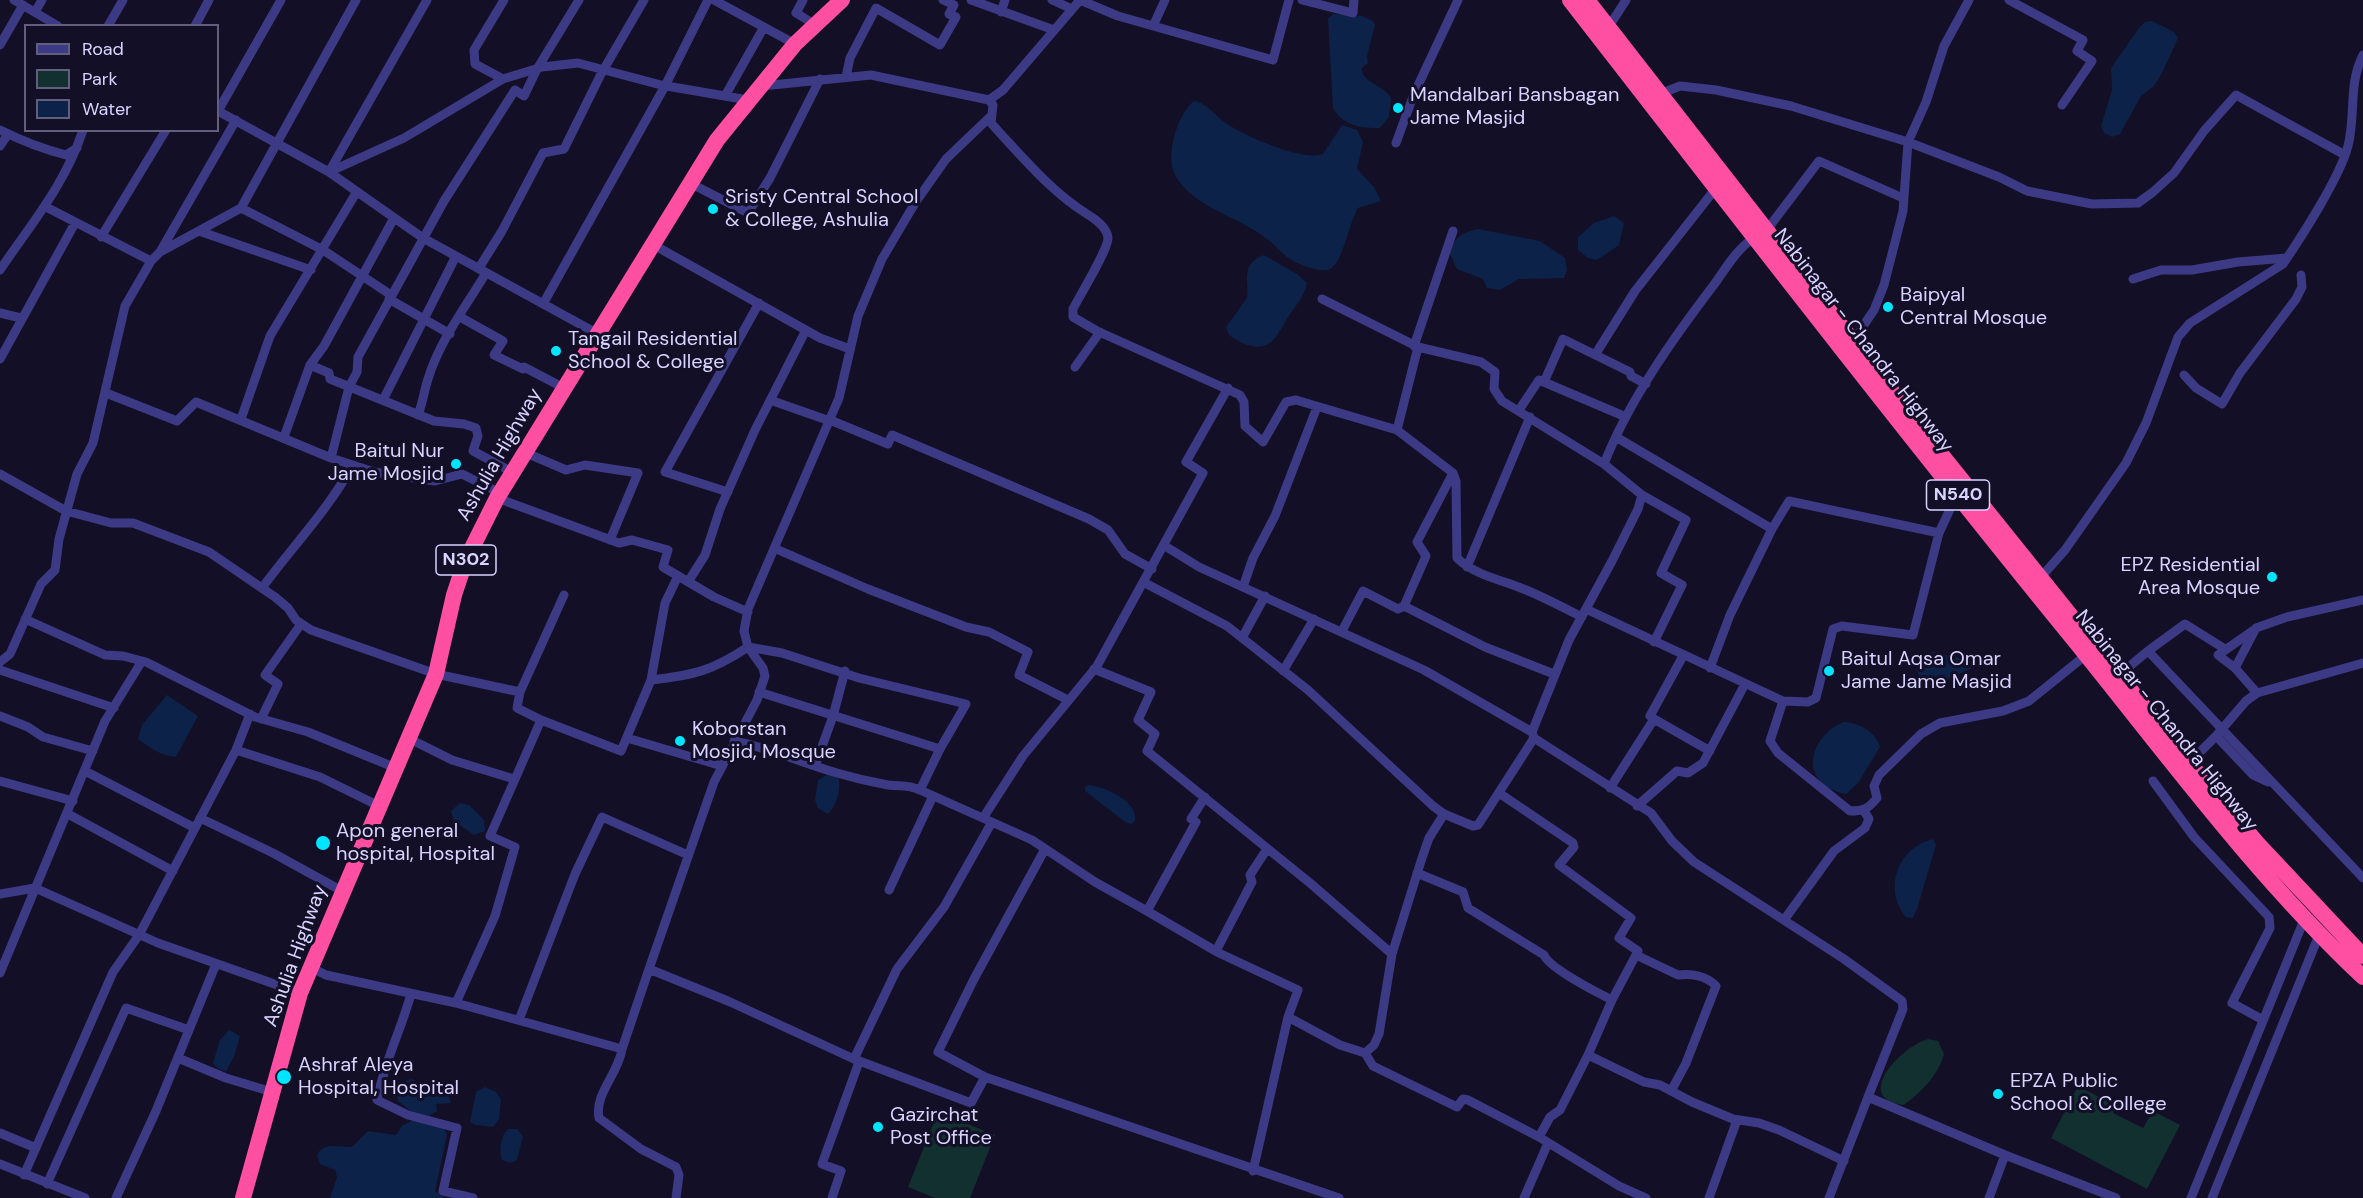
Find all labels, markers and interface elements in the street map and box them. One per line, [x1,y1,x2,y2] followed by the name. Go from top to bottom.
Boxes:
[24,24,219,132] legend
[82,37,124,61] text: Road
[82,67,118,91] text: Park
[1410,84,1619,131] place label: Mandalbari Bansbagan Jame Masjid
[82,97,132,121] text: Water
[1391,101,1405,115] marker: Mandalbari Bansbagan Jame Masjid
[725,186,918,233] place label: Sristy Central School & College, Ashulia
[706,202,720,216] marker: Sristy Central School & College, Ashulia
[1768,224,1958,458] street label: Nabinagar - Chandra Highway
[1900,284,2047,331] place label: Baipyal Central Mosque
[1881,300,1895,314] marker: Baipyal Central Mosque
[568,328,738,375] place label: Tangail Residential School & College
[549,344,563,358] marker: Tangail Residential School & College
[452,384,548,526] street label: Ashulia Highway
[328,440,444,487] place label: Baitul Nur Jame Mosjid
[449,457,463,471] marker: Baitul Nur Jame Mosjid
[1926,480,1990,510] road number: N540
[436,545,496,575] road number: N302
[2121,554,2260,601] place label: EPZ Residential Area Mosque
[2265,570,2279,584] marker: EPZ Residential Area Mosque
[2069,606,2263,836] street label: Nabinagar - Chandra Highway
[1841,648,2012,695] place label: Baitul Aqsa Omar Jame Jame Masjid
[1822,664,1836,678] marker: Baitul Aqsa Omar Jame Jame Masjid
[692,718,836,765] place label: Koborstan Mosjid, Mosque
[673,734,687,748] marker: Koborstan Mosjid, Mosque
[336,820,495,867] place label: Apon general hospital, Hospital
[314,834,332,852] marker: Apon general hospital, Hospital
[259,882,333,1030] street label: Ashulia Highway
[298,1054,459,1101] place label: Ashraf Aleya Hospital, Hospital
[275,1068,293,1086] marker: Ashraf Aleya Hospital, Hospital
[2010,1070,2167,1117] place label: EPZA Public School & College
[1991,1087,2005,1101] marker: EPZA Public School & College
[890,1104,992,1151] place label: Gazirchat Post Office
[871,1120,885,1134] marker: Gazirchat Post Office

